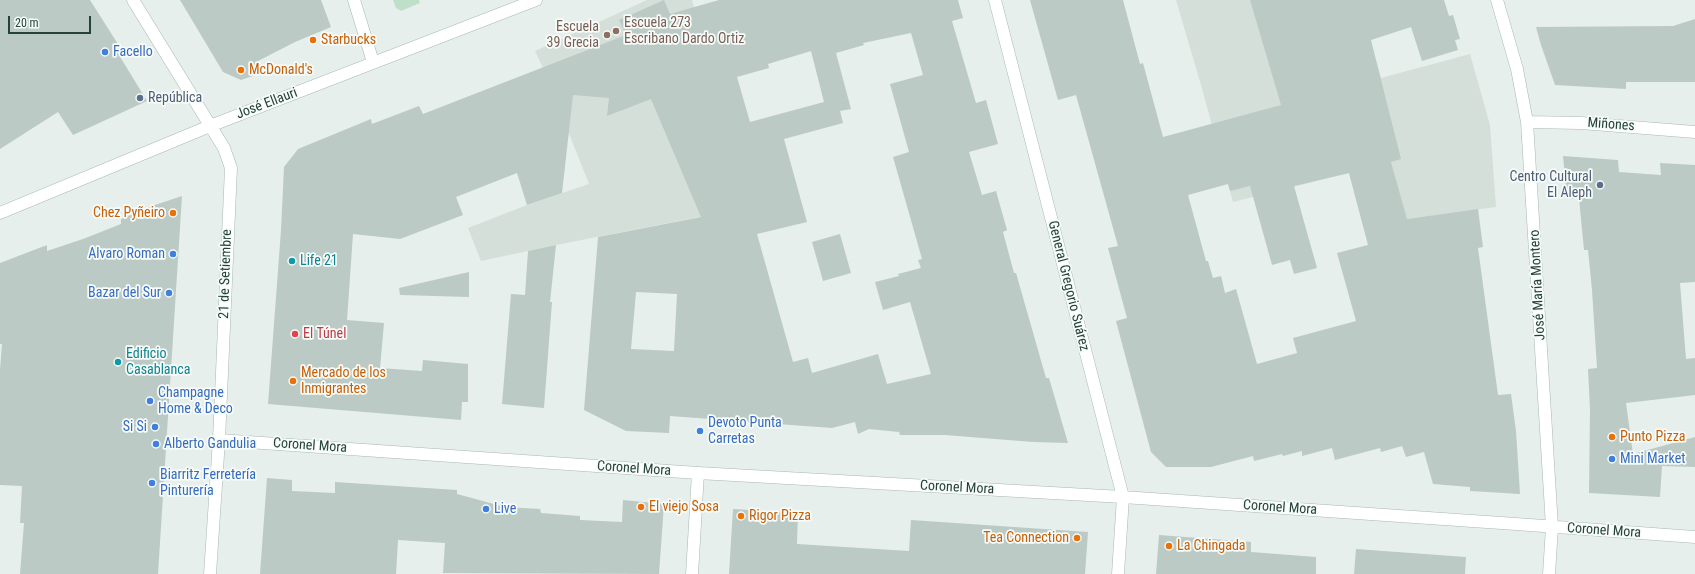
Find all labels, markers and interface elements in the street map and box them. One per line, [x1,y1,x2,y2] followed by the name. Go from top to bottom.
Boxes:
[10,8,93,34] scale bar
[624,15,744,48] place label: Escuela 273 Escribano Dardo Ortiz
[15,16,39,30] text: 20 m
[547,19,599,52] place label: Escuela 39 Grecia
[611,26,621,36] marker: Escuela 273 Escribano Dardo Ortiz
[602,30,612,40] marker: Escuela 39 Grecia
[321,32,376,48] place label: Starbucks
[308,35,318,45] marker: Starbucks
[113,44,153,60] place label: Facello
[100,47,110,57] marker: Facello
[249,62,313,78] place label: McDonald's
[236,65,246,75] marker: McDonald's
[234,85,300,123] street label: José Ellauri
[148,90,202,106] place label: República
[135,93,145,103] marker: República
[1587,115,1635,135] street label: Miñones
[1509,169,1592,202] place label: Centro Cultural El Aleph
[1595,180,1605,190] marker: Centro Cultural El Aleph
[93,205,165,221] place label: Chez Pyñeiro
[168,208,178,218] marker: Chez Pyñeiro
[1044,219,1092,353] street label: General Gregorio Suárez
[216,229,236,319] street label: 21 de Setiembre
[1527,229,1549,341] street label: José María Montero
[88,246,165,262] place label: Alvaro Roman
[168,249,178,259] marker: Alvaro Roman
[300,253,338,269] place label: Life 21
[287,256,297,266] marker: Life 21
[88,285,161,301] place label: Bazar del Sur
[164,288,174,298] marker: Bazar del Sur
[303,326,346,342] place label: El Túnel
[290,329,300,339] marker: El Túnel
[126,346,191,378] place label: Edificio Casablanca
[113,357,123,367] marker: Edificio Casablanca
[301,365,386,398] place label: Mercado de los Inmigrantes
[288,376,298,386] marker: Mercado de los Inmigrantes
[158,385,233,418] place label: Champagne Home & Deco
[145,396,155,406] marker: Champagne Home & Deco
[708,415,782,448] place label: Devoto Punta Carretas
[123,419,147,435] place label: Si Si
[150,422,160,432] marker: Si Si
[695,426,705,436] marker: Devoto Punta Carretas
[1620,429,1686,445] place label: Punto Pizza
[1607,432,1617,442] marker: Punto Pizza
[272,435,348,457] street label: Coronel Mora
[164,436,256,452] place label: Alberto Gandulia
[151,439,161,449] marker: Alberto Gandulia
[1620,451,1685,467] place label: Mini Market
[1607,454,1617,464] marker: Mini Market
[596,458,672,480] street label: Coronel Mora
[160,467,256,500] place label: Biarritz Ferretería Pinturería
[147,478,157,488] marker: Biarritz Ferretería Pinturería
[920,478,994,498] street label: Coronel Mora
[1242,497,1318,519] street label: Coronel Mora
[649,499,719,515] place label: El viejo Sosa
[494,501,516,517] place label: Live
[636,502,646,512] marker: El viejo Sosa
[481,504,491,514] marker: Live
[749,508,811,524] place label: Rigor Pizza
[736,511,746,521] marker: Rigor Pizza
[1566,520,1642,542] street label: Coronel Mora
[983,530,1069,546] place label: Tea Connection
[1072,533,1082,543] marker: Tea Connection
[1177,538,1246,554] place label: La Chingada
[1164,541,1174,551] marker: La Chingada

